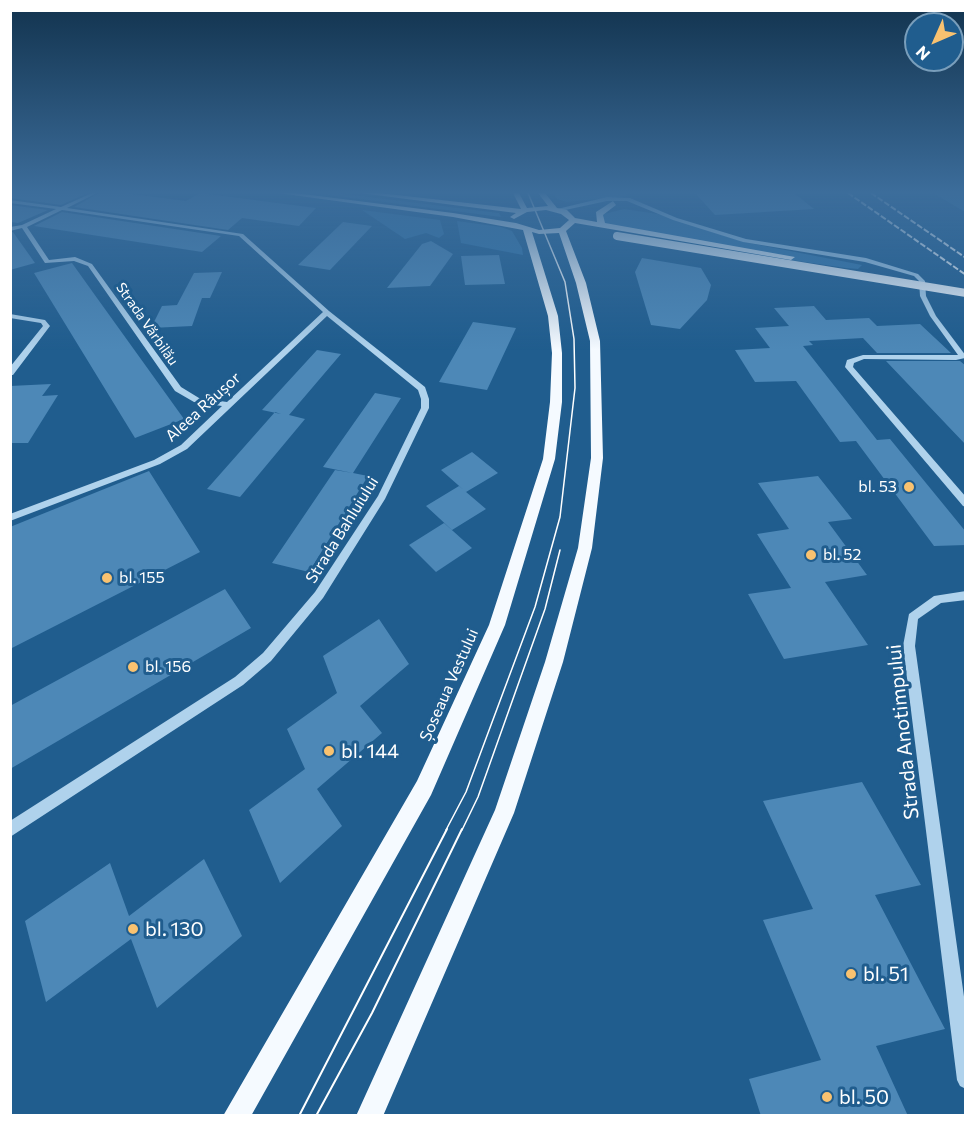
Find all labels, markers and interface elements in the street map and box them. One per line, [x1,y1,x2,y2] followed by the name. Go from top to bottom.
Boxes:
[904,12,964,72] north arrow
[911,43,933,65] text: N
[112,279,182,369] street label: Strada Vărbilău
[161,368,245,446] street label: Aleea Râușor
[302,473,382,587] street label: Strada Bahluiului
[858,477,897,497] place label: bl. 53
[902,480,916,494] marker: bl. 53
[823,545,861,565] place label: bl. 52
[804,548,818,562] marker: bl. 52
[119,568,165,588] place label: bl. 155
[100,571,114,585] marker: bl. 155
[416,626,482,744] street label: Șoseaua Vestului
[882,643,924,821] street label: Strada Anotimpului
[145,657,191,677] place label: bl. 156
[126,660,140,674] marker: bl. 156
[341,739,399,763] place label: bl. 144
[322,744,336,758] marker: bl. 144
[145,917,203,941] place label: bl. 130
[126,922,140,936] marker: bl. 130
[863,962,908,986] place label: bl. 51
[844,967,858,981] marker: bl. 51
[839,1085,889,1109] place label: bl. 50
[820,1090,834,1104] marker: bl. 50

